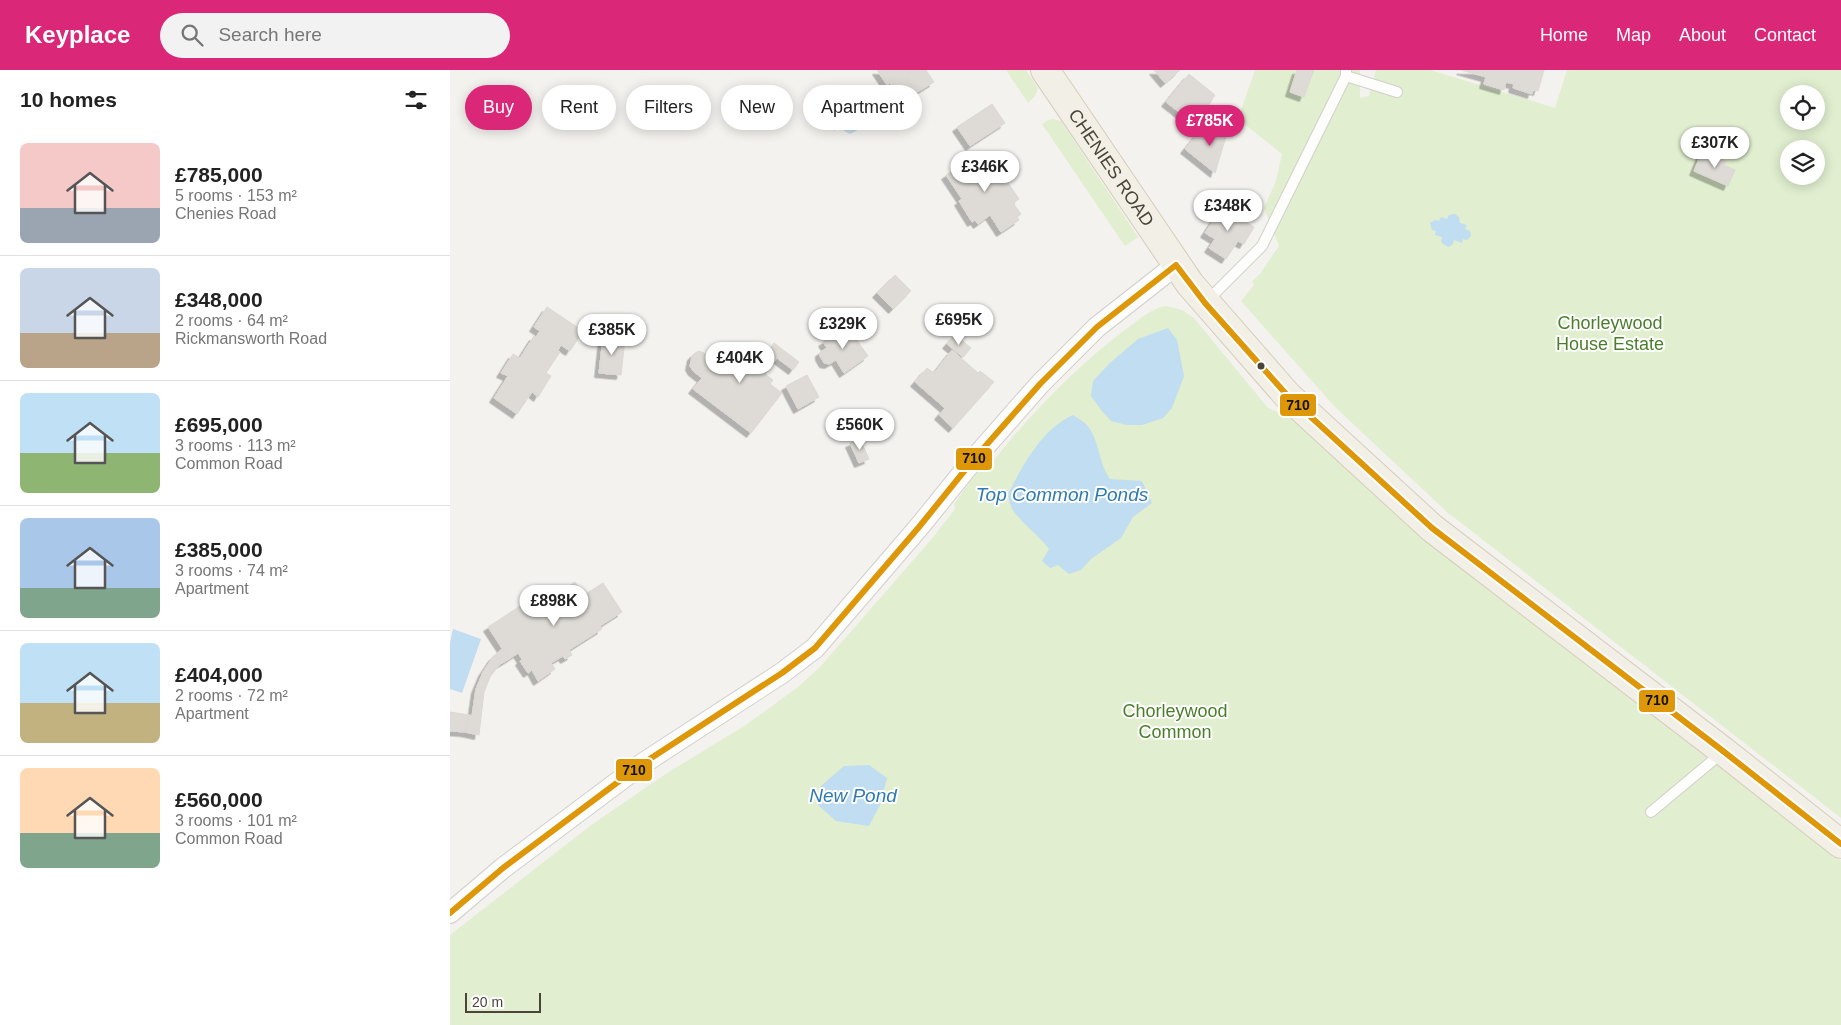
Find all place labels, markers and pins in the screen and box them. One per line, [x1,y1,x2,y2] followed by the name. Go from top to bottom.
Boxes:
[1175,104,1245,147] pin: £785K
[1680,126,1750,169] pin: £307K
[950,150,1020,193] pin: £346K
[1193,190,1263,232] pin: £348K
[924,304,994,346] pin: £695K
[808,308,878,350] pin: £329K
[577,314,647,356] pin: £385K
[705,342,775,384] pin: £404K
[1256,361,1266,371] unlabelled marker
[825,408,895,451] pin: £560K
[519,584,589,627] pin: £898K

